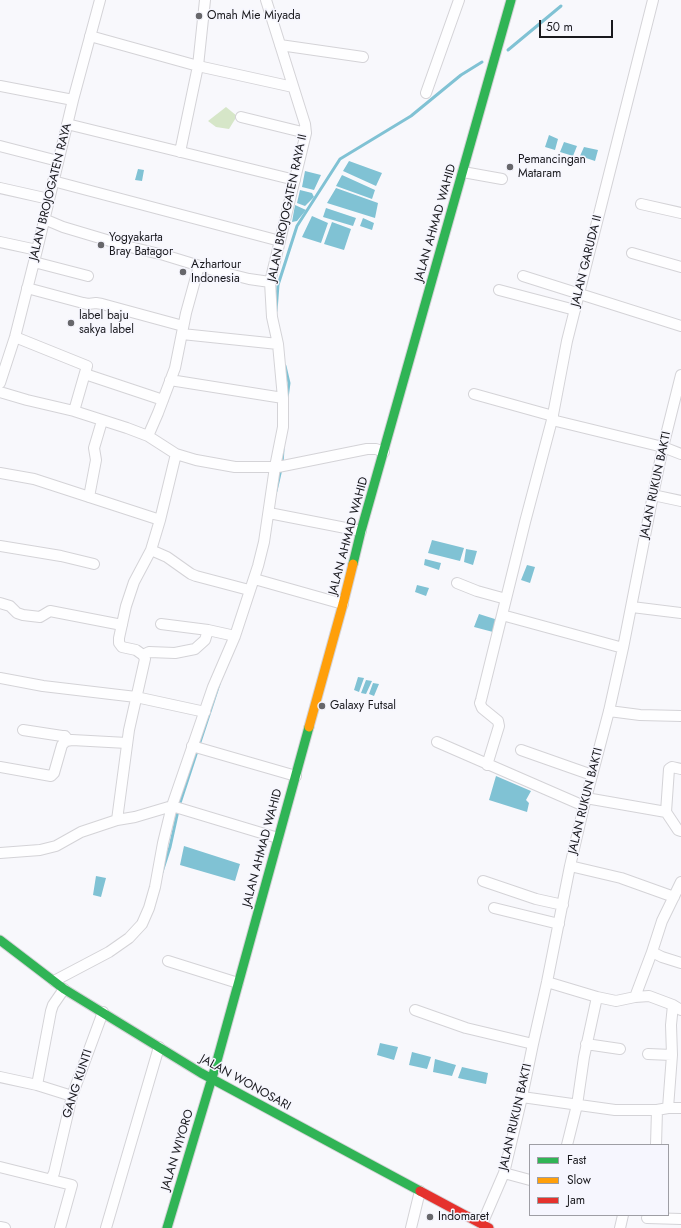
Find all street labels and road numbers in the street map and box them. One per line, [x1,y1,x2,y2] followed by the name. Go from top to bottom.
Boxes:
[27,122,75,262] street label: JALAN BROJOGATEN RAYA
[265,133,311,283] street label: JALAN BROJOGATEN RAYA II
[412,163,460,283] street label: JALAN AHMAD WAHID
[569,214,605,308] street label: JALAN GARUDA II
[638,430,674,540] street label: JALAN RUKUN BAKTI
[326,475,372,597] street label: JALAN AHMAD WAHID
[566,746,606,856] street label: JALAN RUKUN BAKTI
[240,787,286,909] street label: JALAN AHMAD WAHID
[60,1048,96,1120] street label: GANG KUNTI
[197,1052,293,1114] street label: JALAN WONOSARI
[497,1062,535,1172] street label: JALAN RUKUN BAKTI
[159,1108,197,1192] street label: JALAN WIYORO

